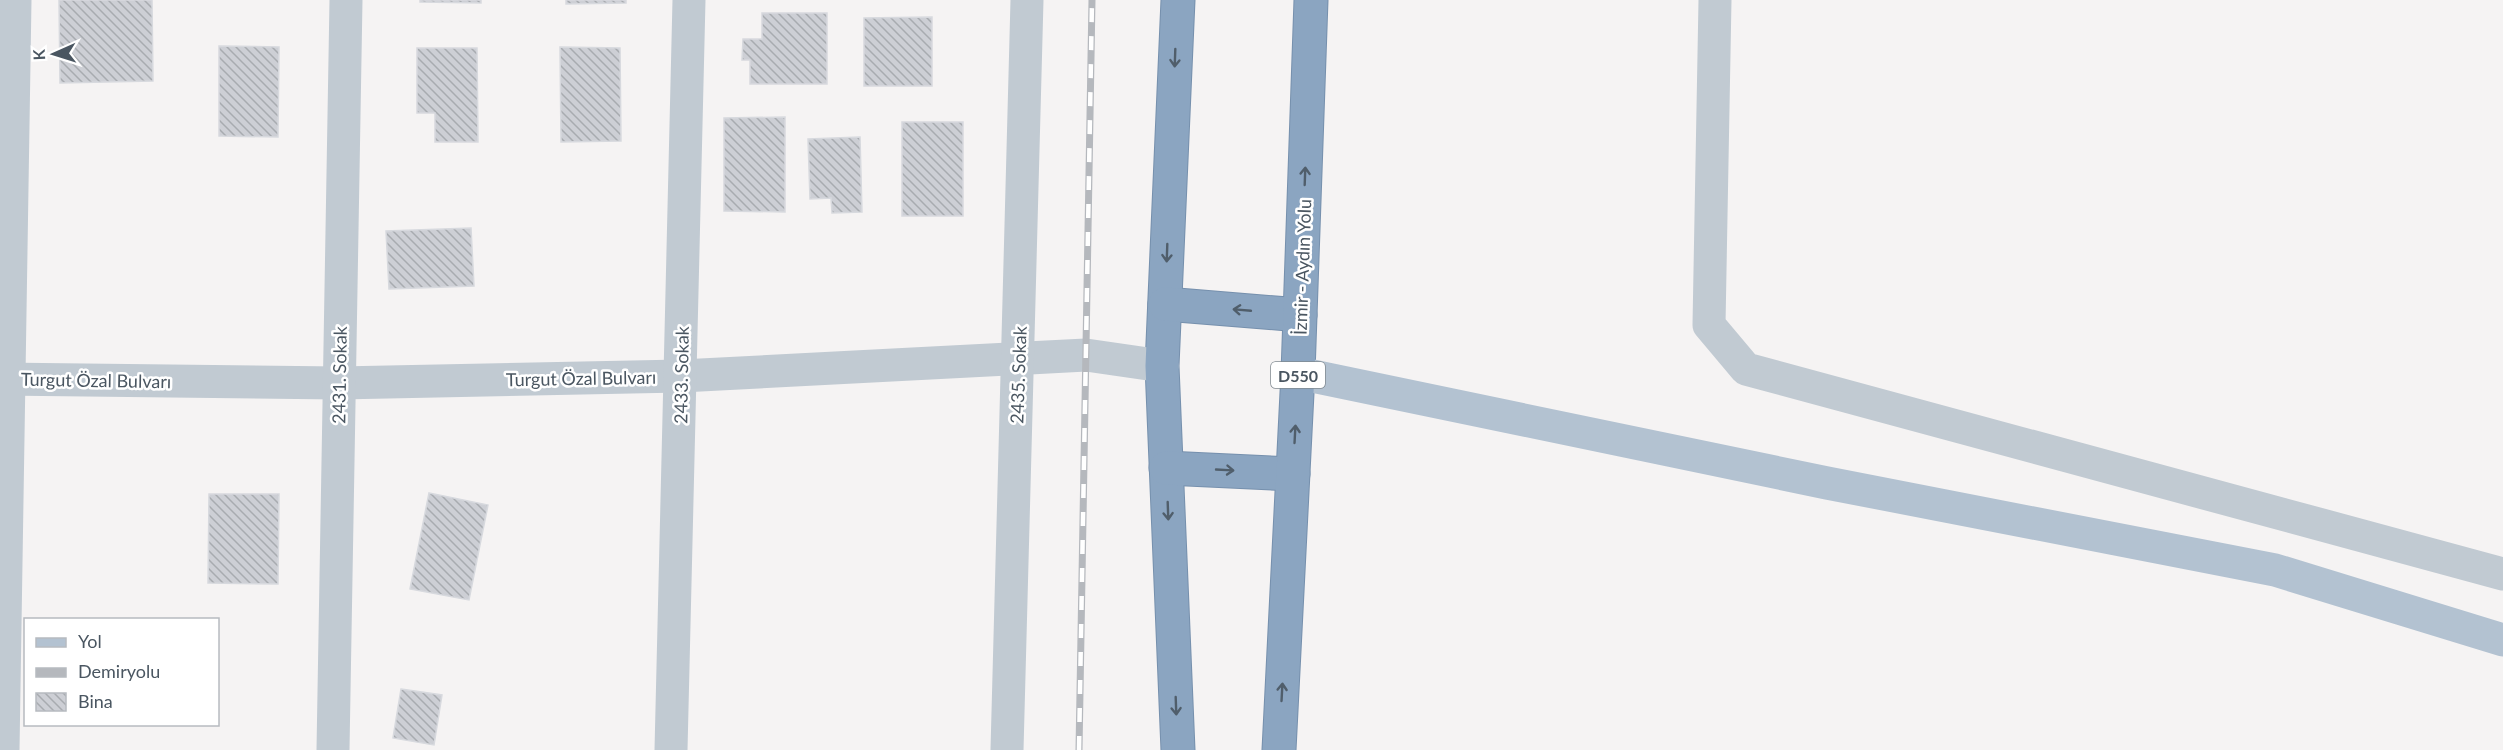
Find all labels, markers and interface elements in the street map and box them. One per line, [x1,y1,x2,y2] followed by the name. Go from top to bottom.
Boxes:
[24,24,84,84] north arrow
[29,48,48,61] text: K
[1170,48,1181,68] one-way arrow
[1300,167,1311,187] one-way arrow
[1289,199,1315,335] street label: İzmir - Aydın Yolu
[1161,243,1172,263] one-way arrow
[1232,305,1252,316] one-way arrow
[327,325,351,424] street label: 2431. Sokak
[669,325,693,424] street label: 2433. Sokak
[1005,325,1031,424] street label: 2435. Sokak
[1271,362,1325,388] road number: D550
[506,366,656,390] street label: Turgut Özal Bulvarı
[21,368,171,392] street label: Turgut Özal Bulvarı
[1290,424,1301,444] one-way arrow
[1214,465,1234,476] one-way arrow
[1163,501,1174,520] one-way arrow
[24,618,219,726] legend
[78,630,102,652] text: Yol
[78,660,160,682] text: Demiryolu
[1276,682,1287,702] one-way arrow
[78,690,113,712] text: Bina
[1171,695,1182,715] one-way arrow

